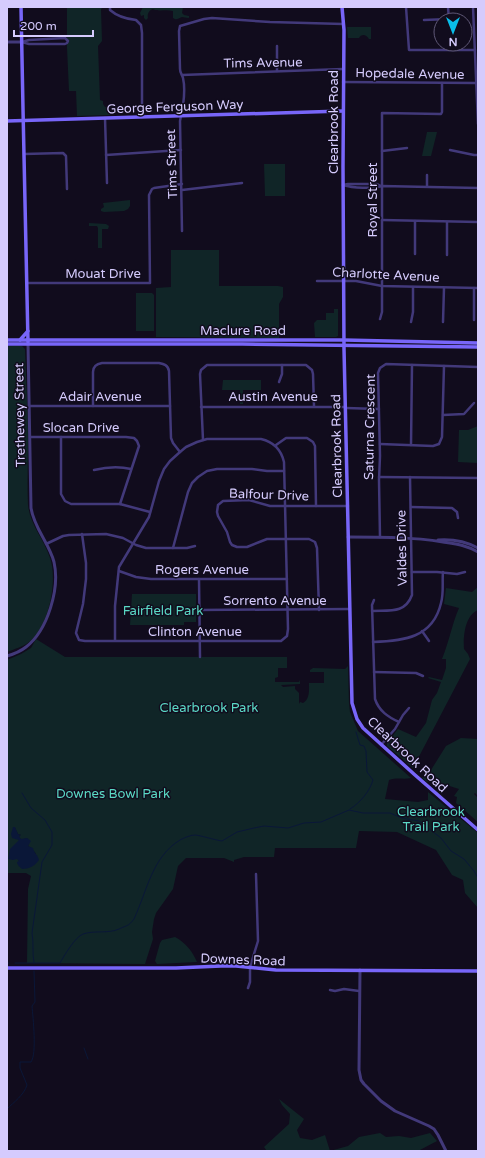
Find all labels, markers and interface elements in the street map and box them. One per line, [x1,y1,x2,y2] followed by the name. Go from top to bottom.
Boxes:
[14,12,93,38] scale bar
[433,12,473,52] north arrow
[20,19,57,33] text: 200 m
[449,35,457,48] text: N
[223,54,303,72] street label: Tims Avenue
[355,65,465,83] street label: Hopedale Avenue
[326,70,342,174] street label: Clearbrook Road
[106,97,244,117] street label: George Ferguson Way
[163,129,181,199] street label: Tims Street
[365,162,381,238] street label: Royal Street
[332,264,440,286] street label: Charlotte Avenue
[65,266,141,282] street label: Mouat Drive
[200,323,286,339] street label: Maclure Road
[11,363,29,467] street label: Trethewey Street
[361,374,379,480] street label: Saturna Crescent
[58,389,142,405] street label: Adair Avenue
[228,389,318,405] street label: Austin Avenue
[328,394,346,498] street label: Clearbrook Road
[43,420,119,436] street label: Slocan Drive
[229,486,309,504] street label: Balfour Drive
[393,510,411,586] street label: Valdes Drive
[155,562,249,578] street label: Rogers Avenue
[223,593,327,609] street label: Sorrento Avenue
[123,603,203,619] park label: Fairfield Park
[148,624,242,640] street label: Clinton Avenue
[160,700,258,716] park label: Clearbrook Park
[364,713,451,796] street label: Clearbrook Road
[56,786,170,802] park label: Downes Bowl Park
[397,804,465,835] park label: Clearbrook Trail Park
[200,951,286,969] street label: Downes Road

